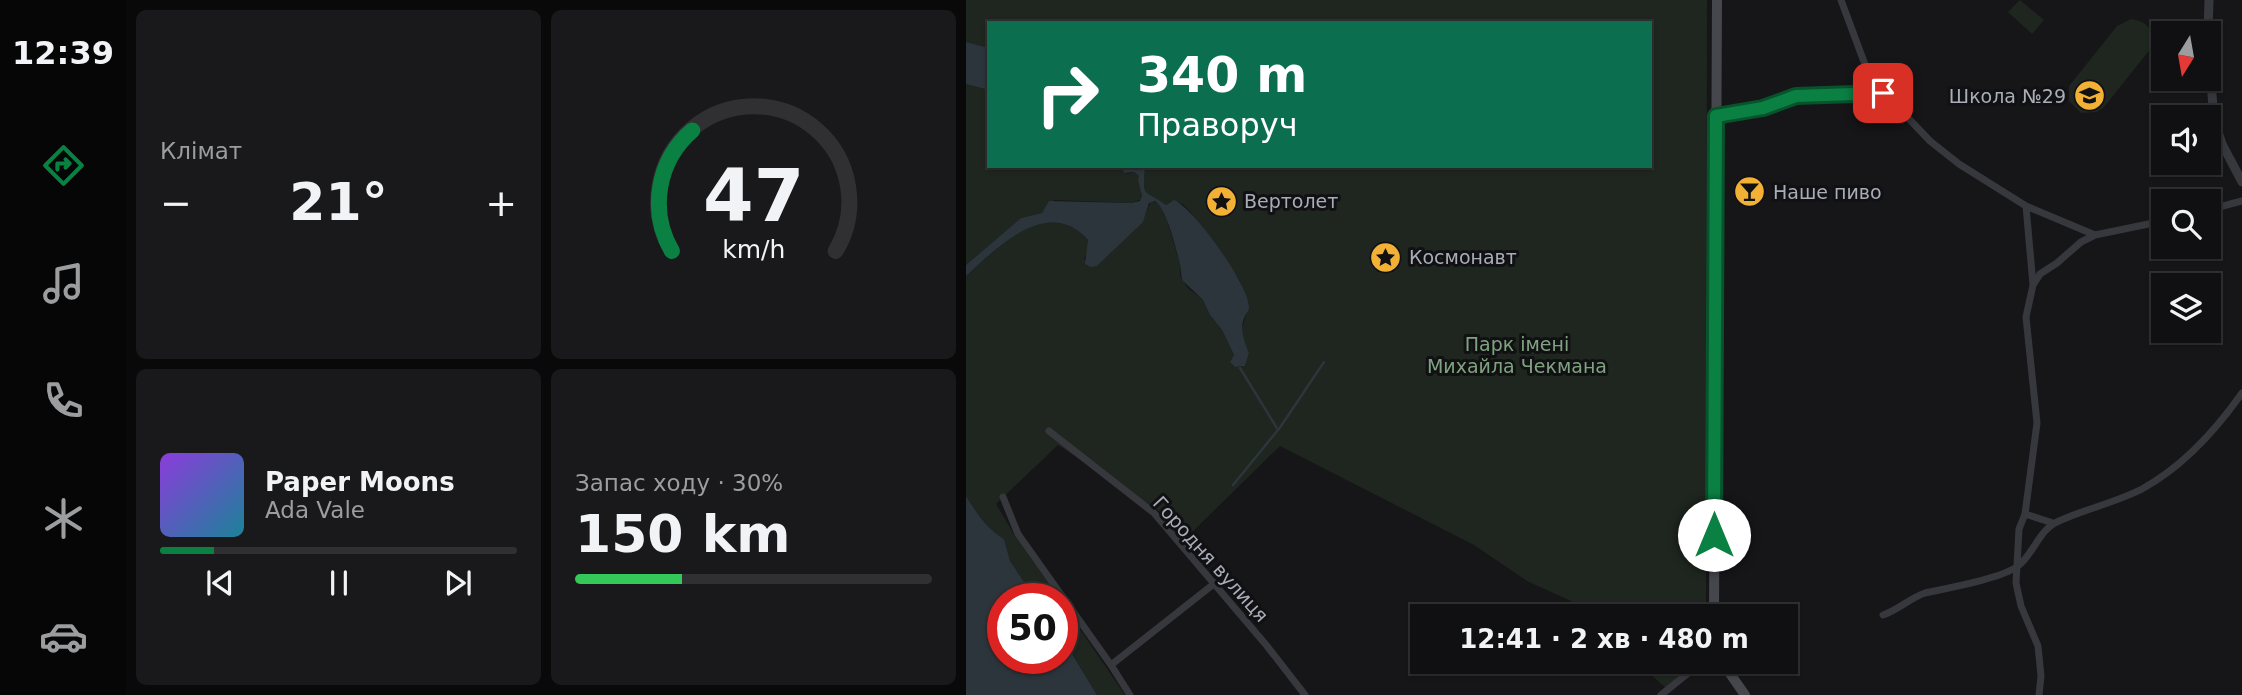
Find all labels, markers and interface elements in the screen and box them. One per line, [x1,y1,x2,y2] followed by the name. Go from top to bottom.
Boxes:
[2151,21,2221,91] north arrow
[2151,21,2221,343] map controls
[12,34,114,72] text: 12:39
[1137,47,1307,104] text: 340 m
[1022,49,1113,140] icon: right
[1853,63,1913,123] pin
[1864,74,1902,112] icon: arrive
[2072,79,2106,113] school or university icon: Школа №29
[1949,85,2066,107] place label: Школа №29
[2151,105,2221,175] button: sound
[1137,106,1298,144] text: Праворуч
[160,138,242,164] text: Клімат
[39,141,88,190] icon: directions
[703,153,804,238] text: 47
[289,172,388,232] text: 21°
[1733,175,1767,209] bar icon: Наше пиво
[160,181,192,225] text: −
[485,181,517,225] text: +
[1773,181,1882,203] place label: Наше пиво
[1204,184,1238,218] place icon: Вертолет
[2151,189,2221,259] button: search
[1244,190,1338,212] place label: Вертолет
[722,234,785,263] text: km/h
[1369,240,1403,274] place icon: Космонавт
[1409,246,1517,268] place label: Космонавт
[39,259,88,308] icon: music
[2151,273,2221,343] button: layers
[1427,333,1607,377] park label: Парк імені Михайла Чекмана
[39,376,88,425] icon: phone
[265,467,455,497] text: Paper Moons
[575,470,783,496] text: Запас ходу · 30%
[1149,492,1273,626] street label: Городня вулиця
[39,494,88,543] icon: climate
[265,497,365,523] text: Ada Vale
[1677,498,1751,572] position arrow
[575,504,790,564] text: 150 km
[201,564,239,602] icon: previous
[320,564,358,602] icon: pause
[439,564,477,602] icon: next
[987,583,1078,674] speed limit sign: 50
[39,612,88,661] icon: car
[1459,624,1749,654] text: 12:41 · 2 хв · 480 m

